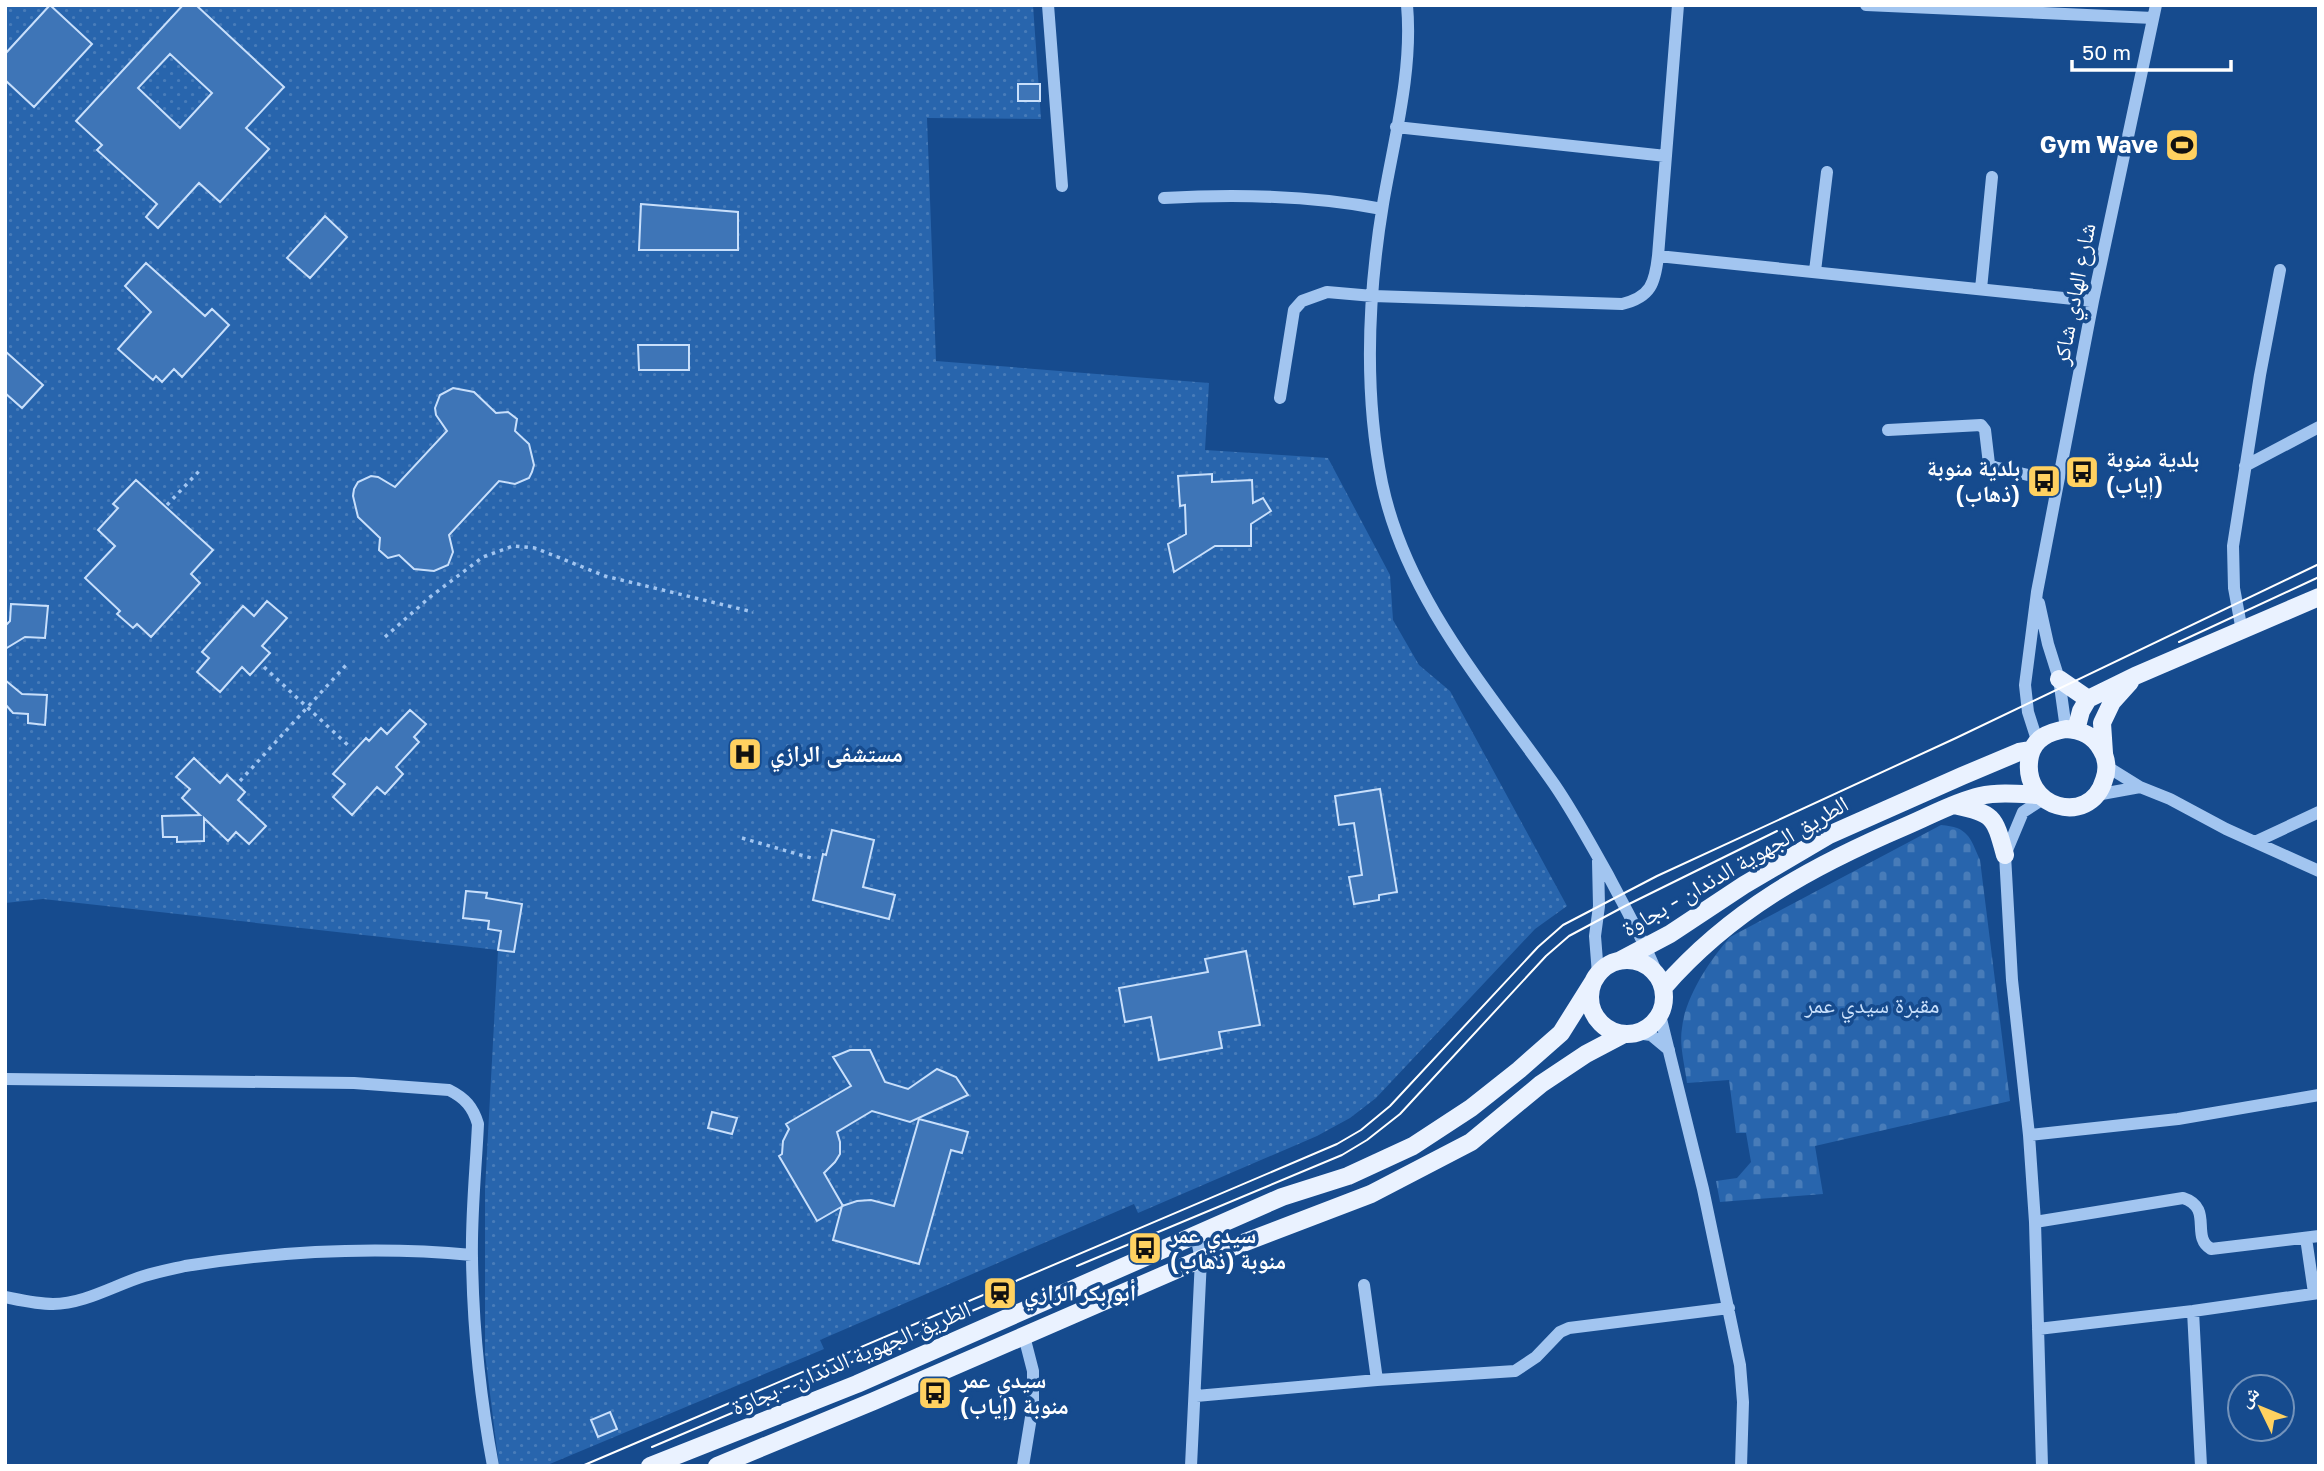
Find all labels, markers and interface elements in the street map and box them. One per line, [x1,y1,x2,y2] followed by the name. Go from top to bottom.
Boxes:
[2072,28,2231,72] scale bar
[2082,39,2131,65] text: 50 m
[2163,126,2201,164] sports icon: Gym Wave
[2040,130,2158,158] place label: Gym Wave
[2045,221,2106,369] street label: شارع الهادي شاكر
[2106,444,2199,500] place label: بلدية منوبة (إياب)
[1927,453,2020,508] place label: بلدية منوبة (ذهاب)
[2063,453,2101,491] bus stop icon: بلدية منوبة (إياب)
[2025,462,2063,500] bus stop icon: بلدية منوبة (ذهاب)
[726,735,764,773] hospital icon: مستشفى الرازي
[770,739,903,773] place label: مستشفى الرازي
[1616,789,1853,942] street label: الطريق الجهوية الدندان - بجاوة
[1803,990,1940,1024] park label: مقبرة سيدي عمر
[1169,1220,1286,1275] place label: سيدي عمر منوبة (ذهاب)
[1126,1229,1164,1267] bus stop icon: سيدي عمر منوبة (ذهاب)
[981,1274,1019,1312] station icon: أبو بكر الرازي
[1024,1278,1136,1312] place label: أبو بكر الرازي
[727,1294,975,1421] street label: الطريق الجهوية الدندان - بجاوة
[959,1365,1069,1421] place label: سيدي عمر منوبة (إياب)
[2226,1373,2296,1443] north arrow
[916,1374,954,1412] bus stop icon: سيدي عمر منوبة (إياب)
[2233,1381,2264,1412] text: ش

